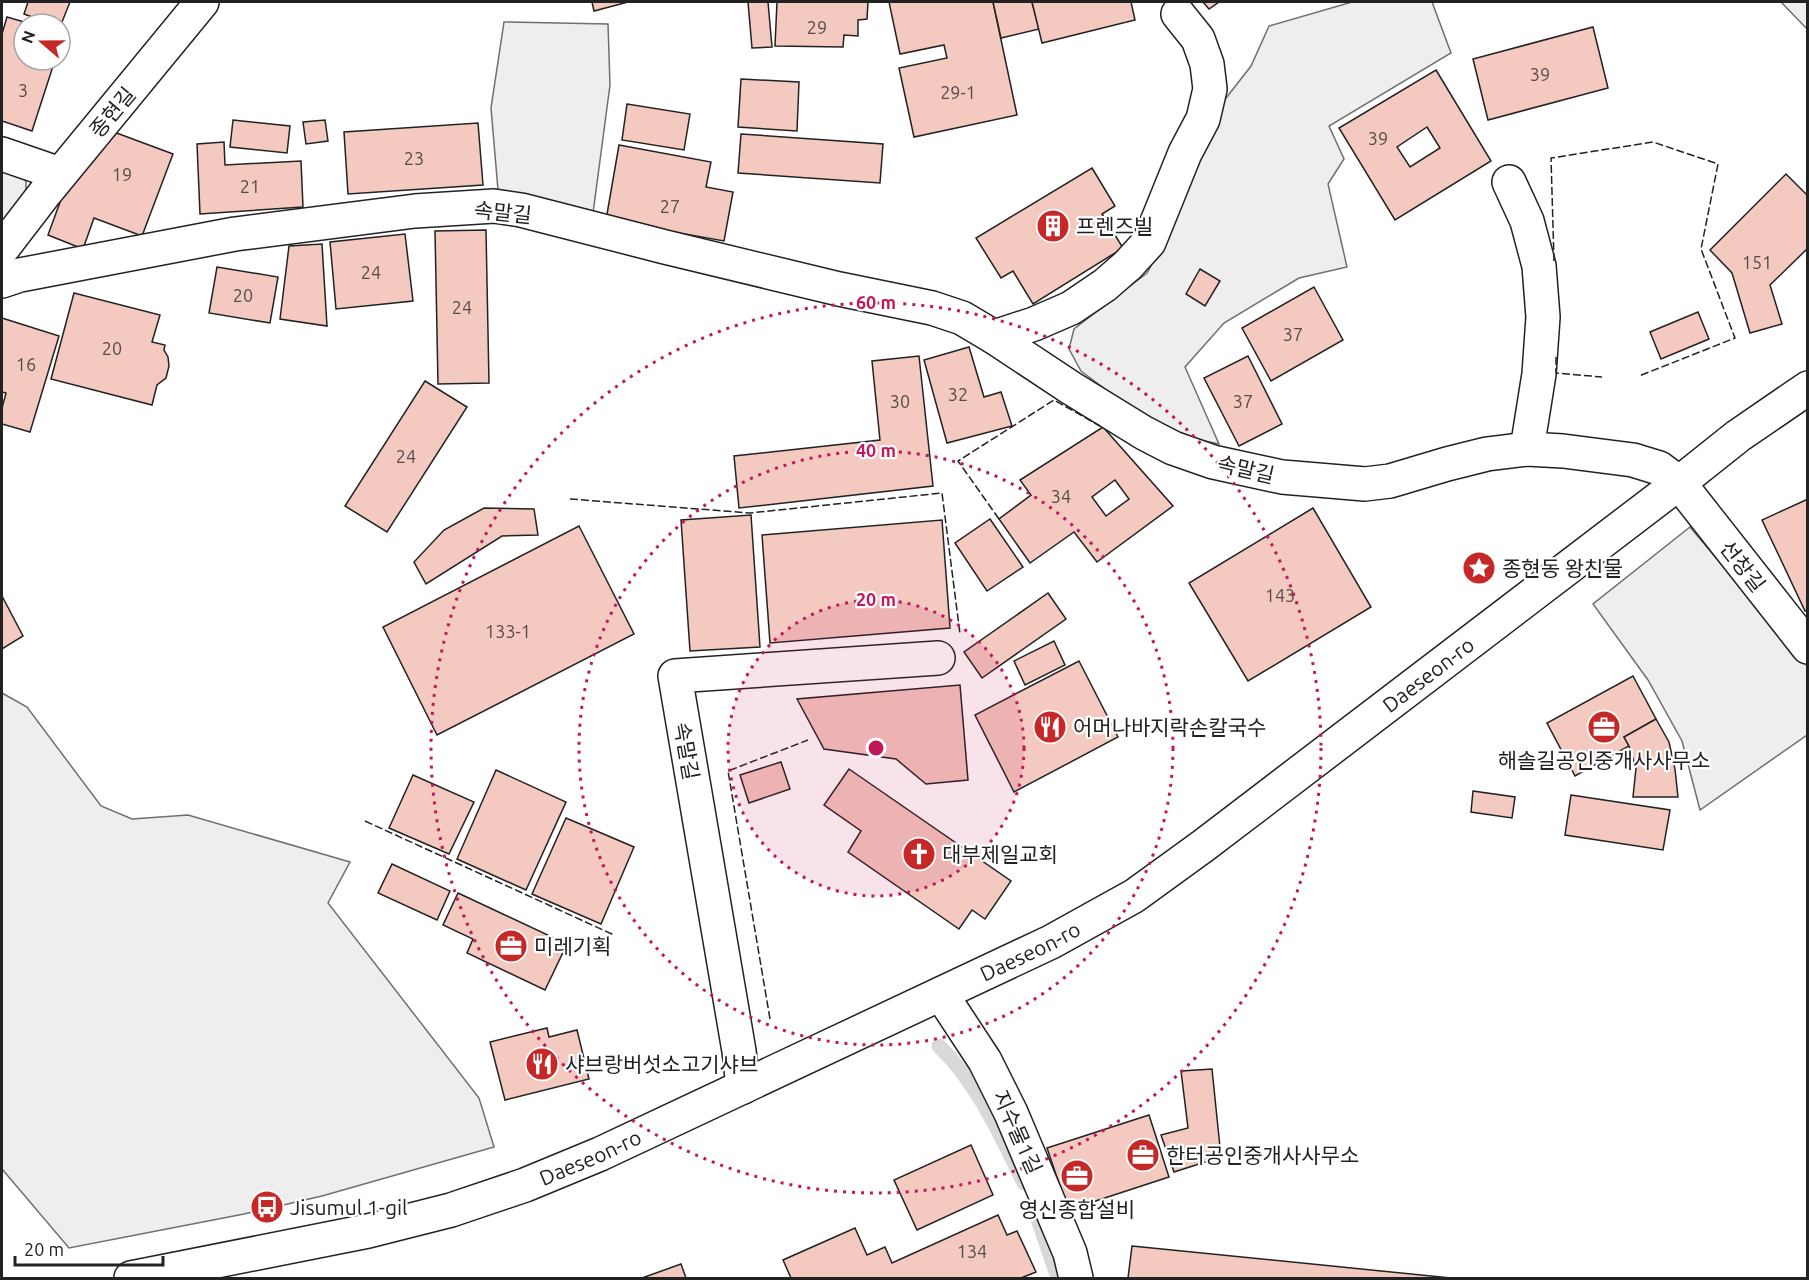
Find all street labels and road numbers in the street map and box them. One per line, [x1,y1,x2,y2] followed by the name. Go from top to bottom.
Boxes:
[84,82,140,142] street label: 종현길
[473,197,533,227] street label: 속말길
[1215,451,1277,487] street label: 속말길
[1716,536,1770,596] street label: 선창길
[1378,632,1479,717] street label: Daeseon-ro
[670,720,704,782] street label: 속말길
[976,916,1084,986] street label: Daeseon-ro
[989,1086,1047,1178] street label: 지수물1길
[536,1125,645,1190] street label: Daeseon-ro

